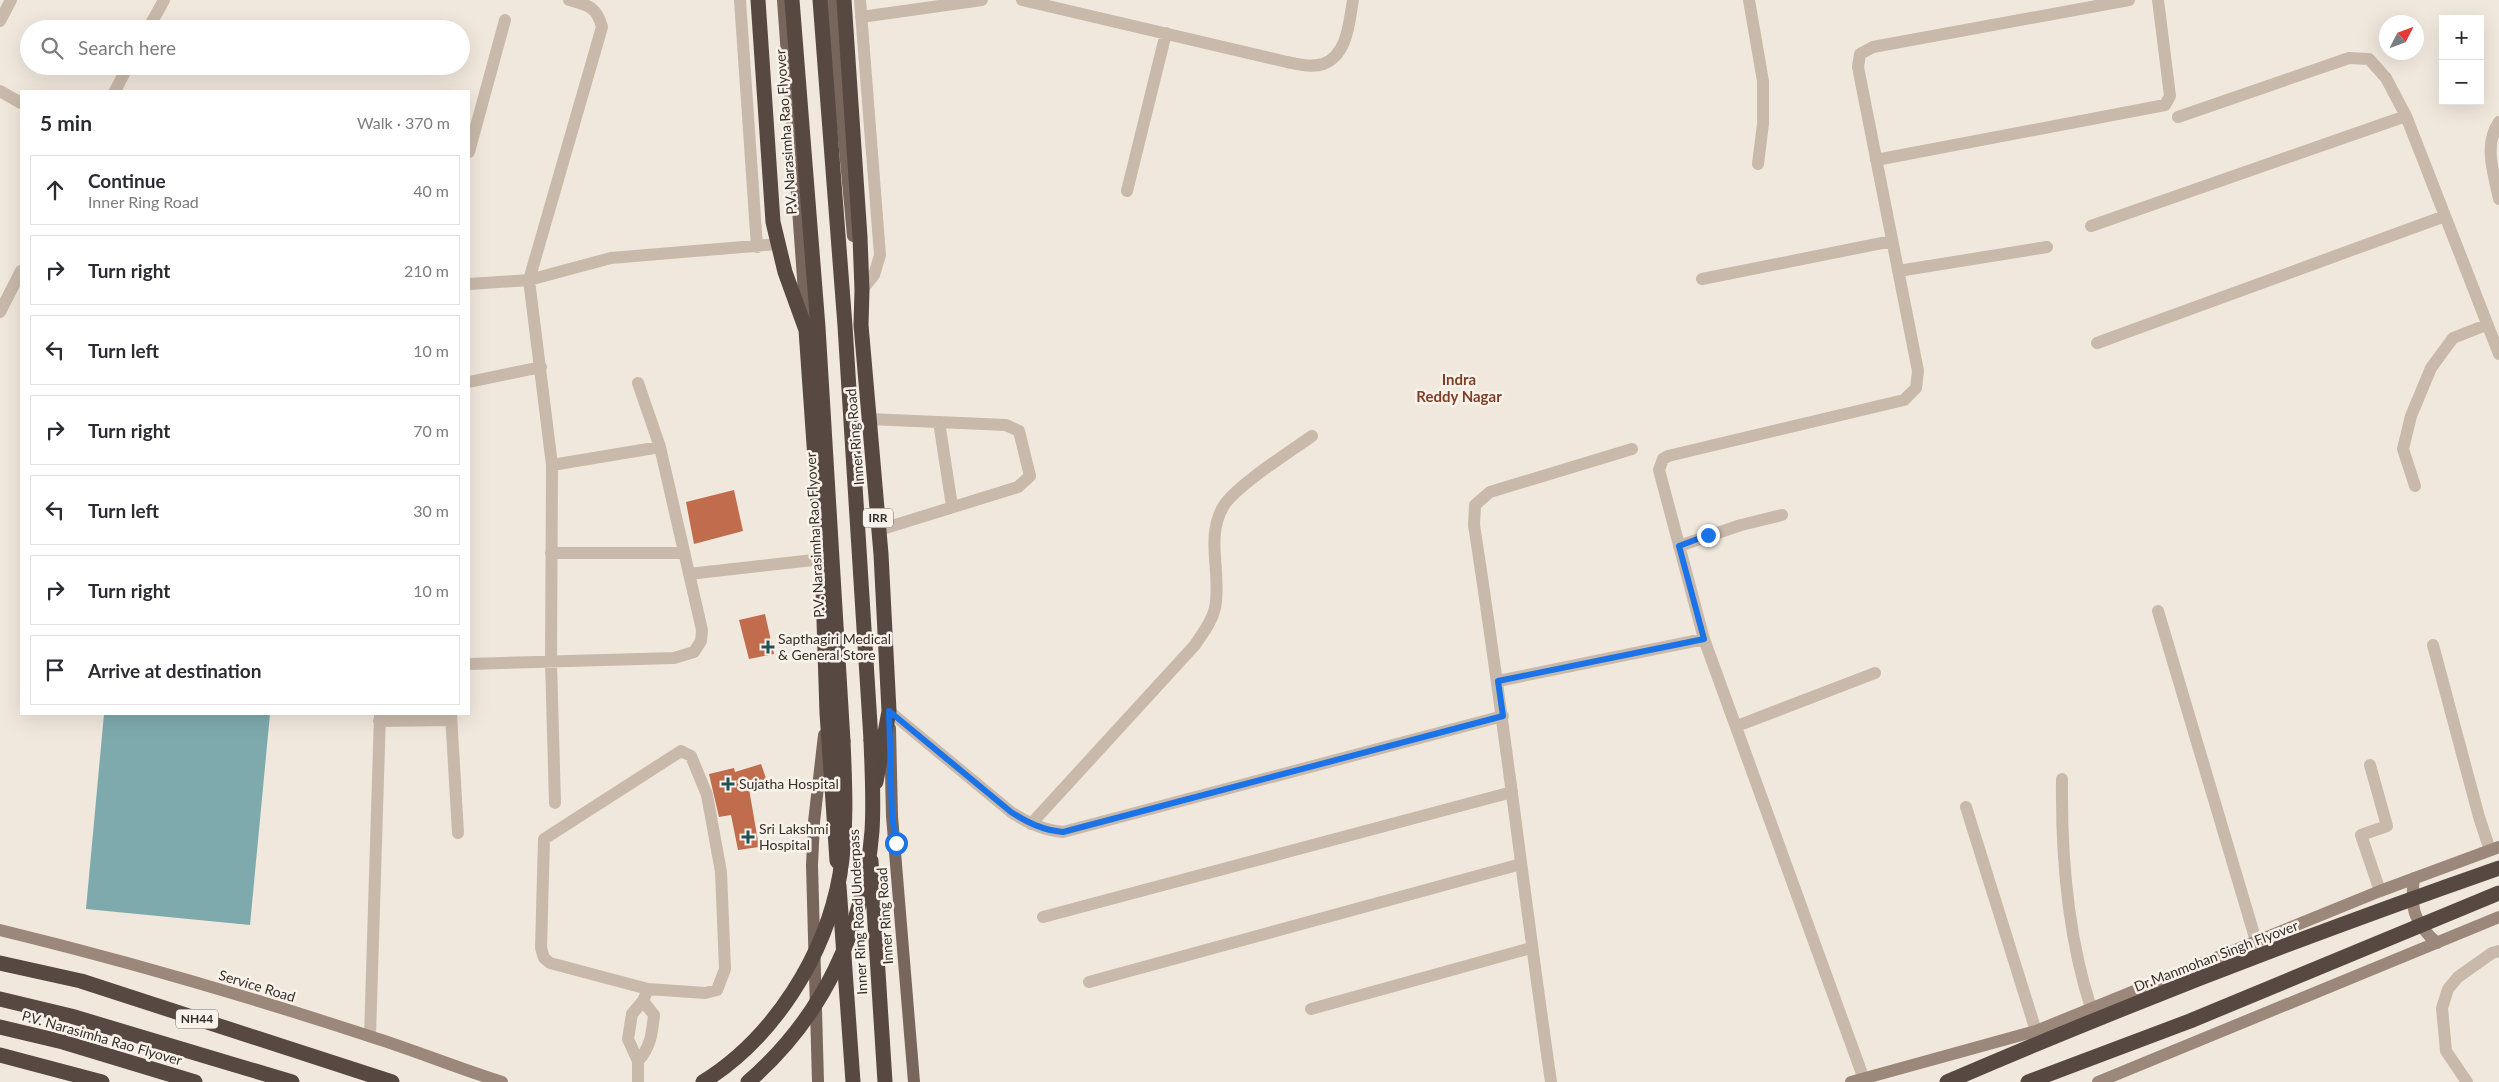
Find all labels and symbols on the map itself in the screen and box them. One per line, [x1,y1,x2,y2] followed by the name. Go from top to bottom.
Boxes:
[2379,15,2424,60] north arrow
[771,49,800,215] street label: P.V. Narasimha Rao Flyover
[1416,370,1502,405] district label: Indra Reddy Nagar
[842,388,867,486] street label: Inner Ring Road
[802,452,827,618] street label: P.V. Narasimha Rao Flyover
[863,508,893,528] road number: IRR
[1697,524,1720,547] route end
[778,630,891,663] place label: Sapthagiri Medical & General Store
[762,641,774,653] marker: Sapthagiri Medical & General Store
[739,775,839,792] place label: Sujatha Hospital
[721,777,735,791] marker: Sujatha Hospital
[759,820,829,853] place label: Sri Lakshmi Hospital
[845,829,870,995] street label: Inner Ring Road Underpass
[741,830,755,844] marker: Sri Lakshmi Hospital
[885,832,908,855] route start
[873,867,896,965] street label: Inner Ring Road
[2131,916,2300,995] street label: Dr.Manmohan Singh Flyover
[217,966,298,1005] street label: Service Road
[20,1006,184,1069] street label: P.V. Narasimha Rao Flyover
[176,1010,218,1028] road number: NH44

